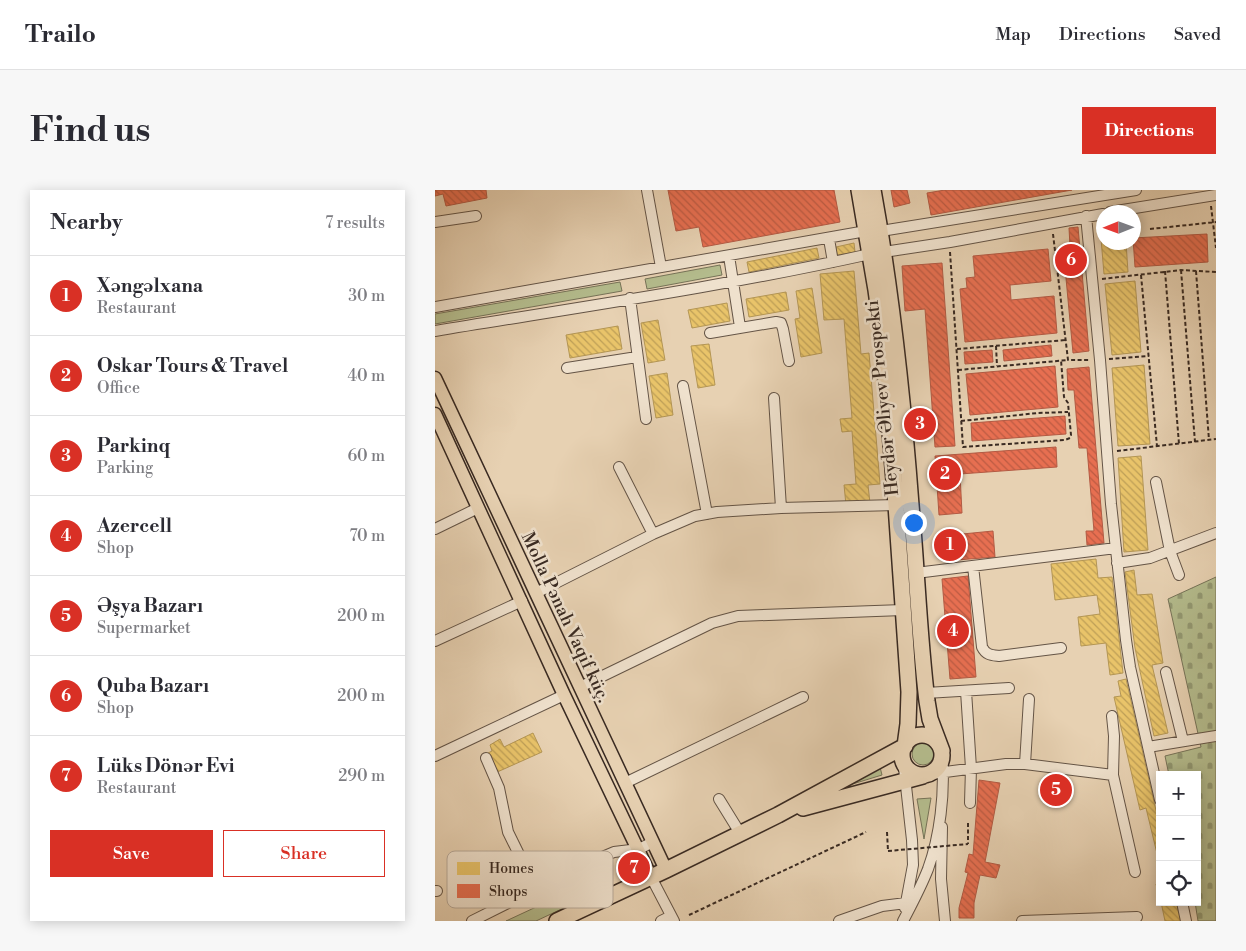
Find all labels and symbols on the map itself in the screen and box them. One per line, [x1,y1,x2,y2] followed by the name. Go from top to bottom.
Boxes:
[1096,205,1141,250] north arrow
[1055,241,1087,279] pin: 6
[861,299,904,497] street label: Heydər Əliyev Prospekti
[904,405,936,443] pin: 3
[929,455,961,493] pin: 2
[901,510,927,536] your location
[934,526,966,564] pin: 1
[516,528,615,706] street label: Molla Pənah Vaqif küç.
[937,612,969,650] pin: 4
[1040,771,1072,809] pin: 5
[618,849,650,887] pin: 7
[447,851,613,908] legend
[489,860,534,878] text: Homes
[489,883,527,901] text: Shops

